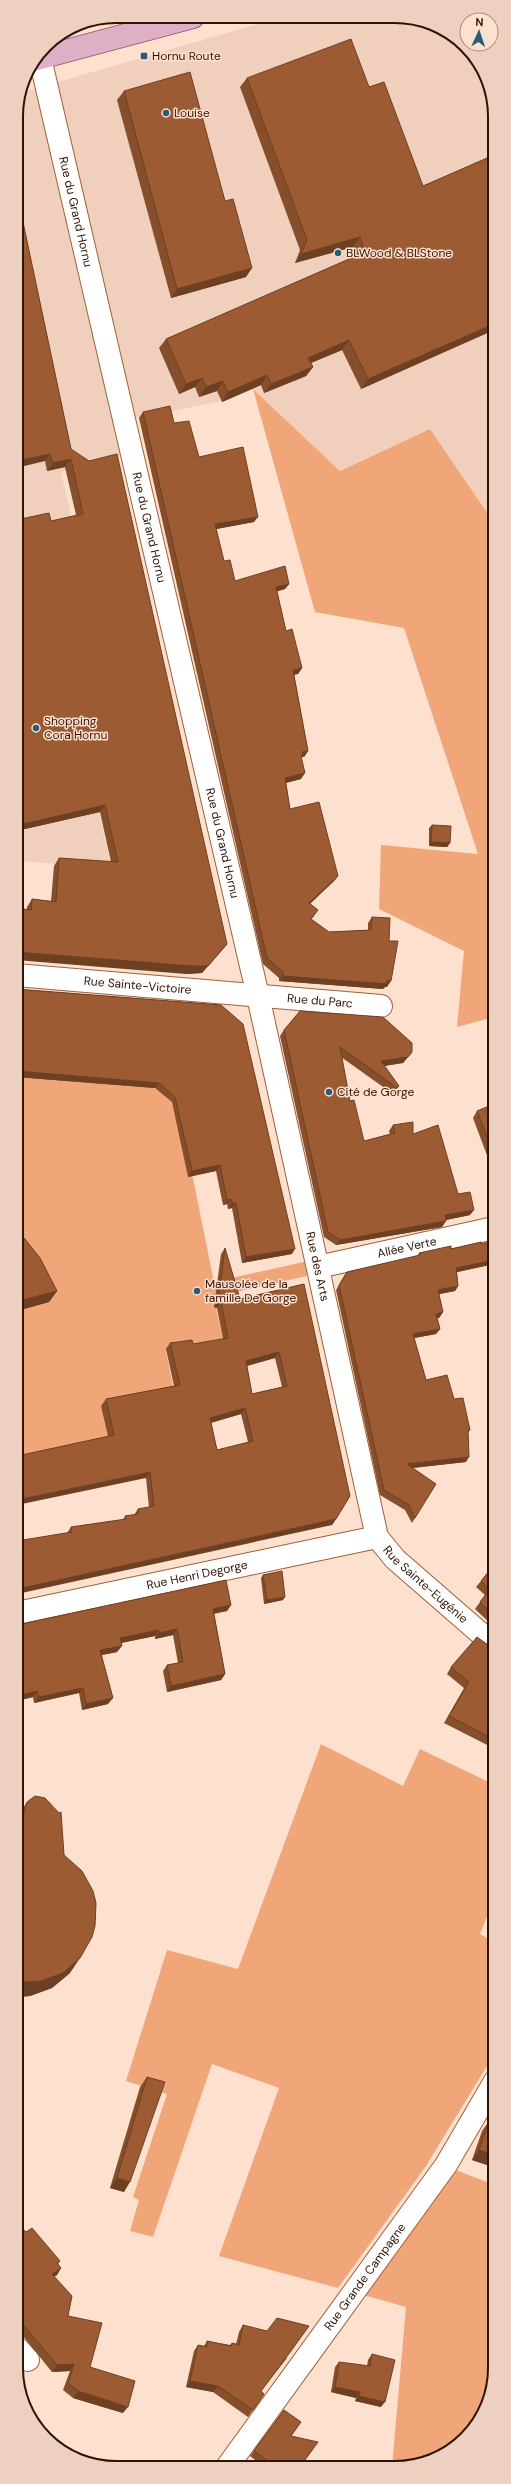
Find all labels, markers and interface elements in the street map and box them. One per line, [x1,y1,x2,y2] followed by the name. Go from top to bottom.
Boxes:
[459,12,499,52] north arrow
[475,15,484,29] text: N
[152,48,221,64] place label: Hornu Route
[139,51,149,61] marker: Hornu Route
[174,105,210,121] place label: Louise
[161,108,171,118] marker: Louise
[55,155,96,269] street label: Rue du Grand Hornu
[346,245,452,261] place label: BLWood & BLStone
[333,248,343,258] marker: BLWood & BLStone
[129,471,170,584] street label: Rue du Grand Hornu
[44,713,107,743] place label: Shopping Cora Hornu
[31,723,41,733] marker: Shopping Cora Hornu
[202,786,243,900] street label: Rue du Grand Hornu
[83,973,192,998] street label: Rue Sainte-Victoire
[286,990,354,1012] street label: Rue du Parc
[337,1084,415,1100] place label: Cité de Gorge
[324,1087,334,1097] marker: Cité de Gorge
[302,1230,333,1303] street label: Rue des Arts
[376,1233,438,1262] street label: Allée Verte
[205,1276,297,1306] place label: Mausolée de la famille De Gorge
[192,1286,202,1296] marker: Mausolée de la famille De Gorge
[379,1543,471,1627] street label: Rue Sainte-Eugénie
[145,1557,249,1593] street label: Rue Henri Degorge
[321,2220,409,2334] street label: Rue Grande Campagne

